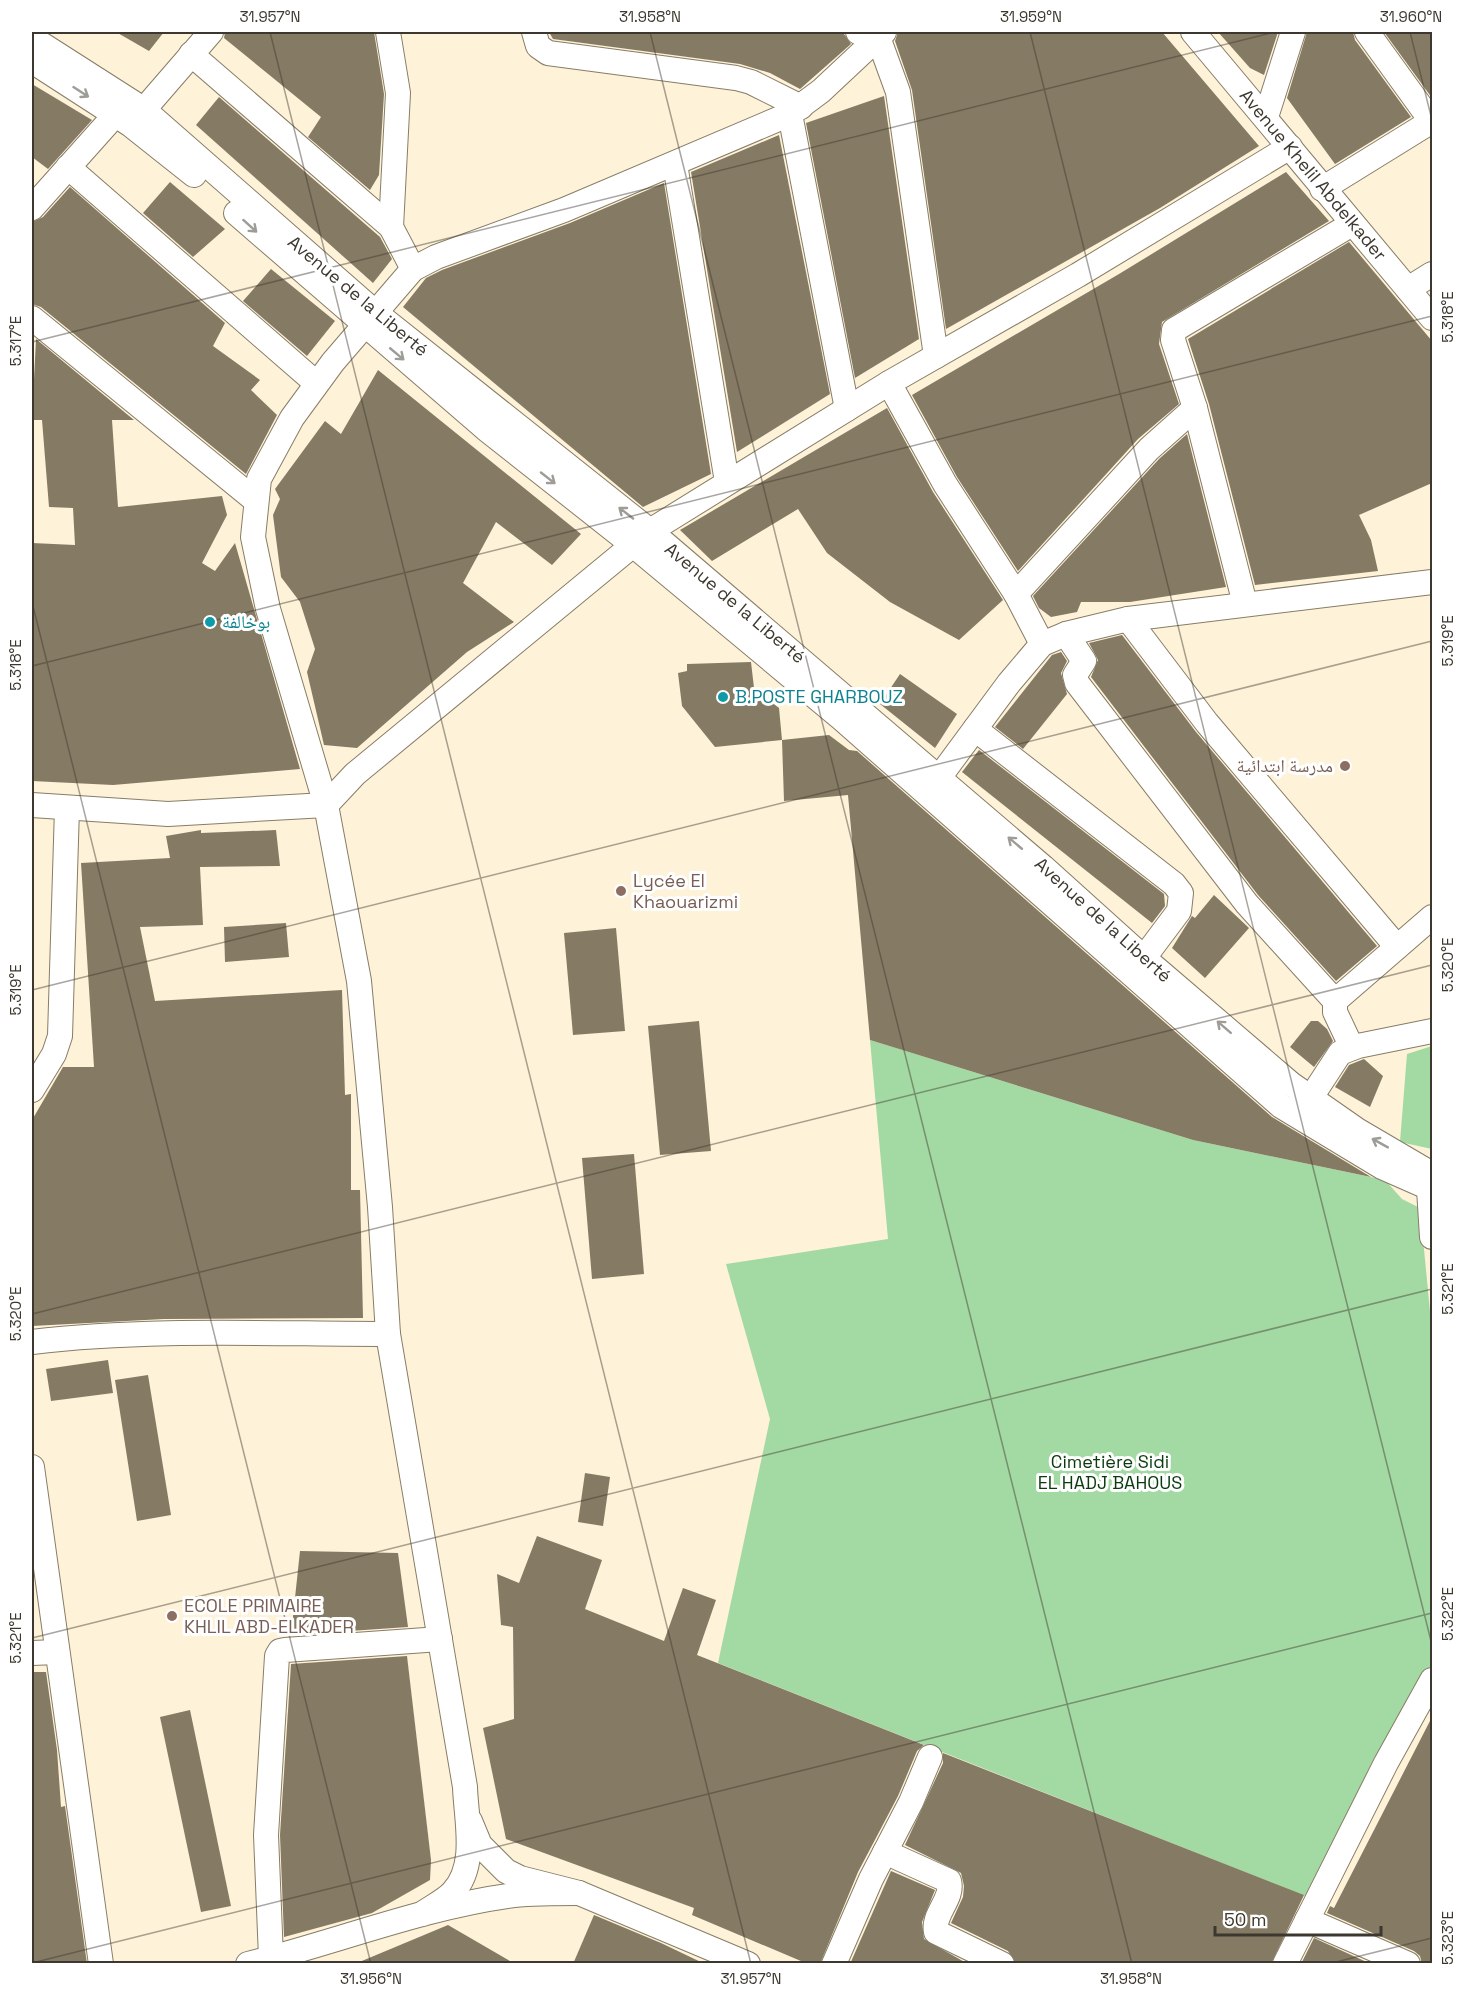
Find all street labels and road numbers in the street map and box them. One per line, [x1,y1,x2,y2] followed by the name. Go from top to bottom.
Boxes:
[1235,84,1392,265] street label: Avenue Khelil Abdelkader
[283,230,433,361] street label: Avenue de la Liberté
[660,537,810,668] street label: Avenue de la Liberté
[1030,852,1177,987] street label: Avenue de la Liberté

